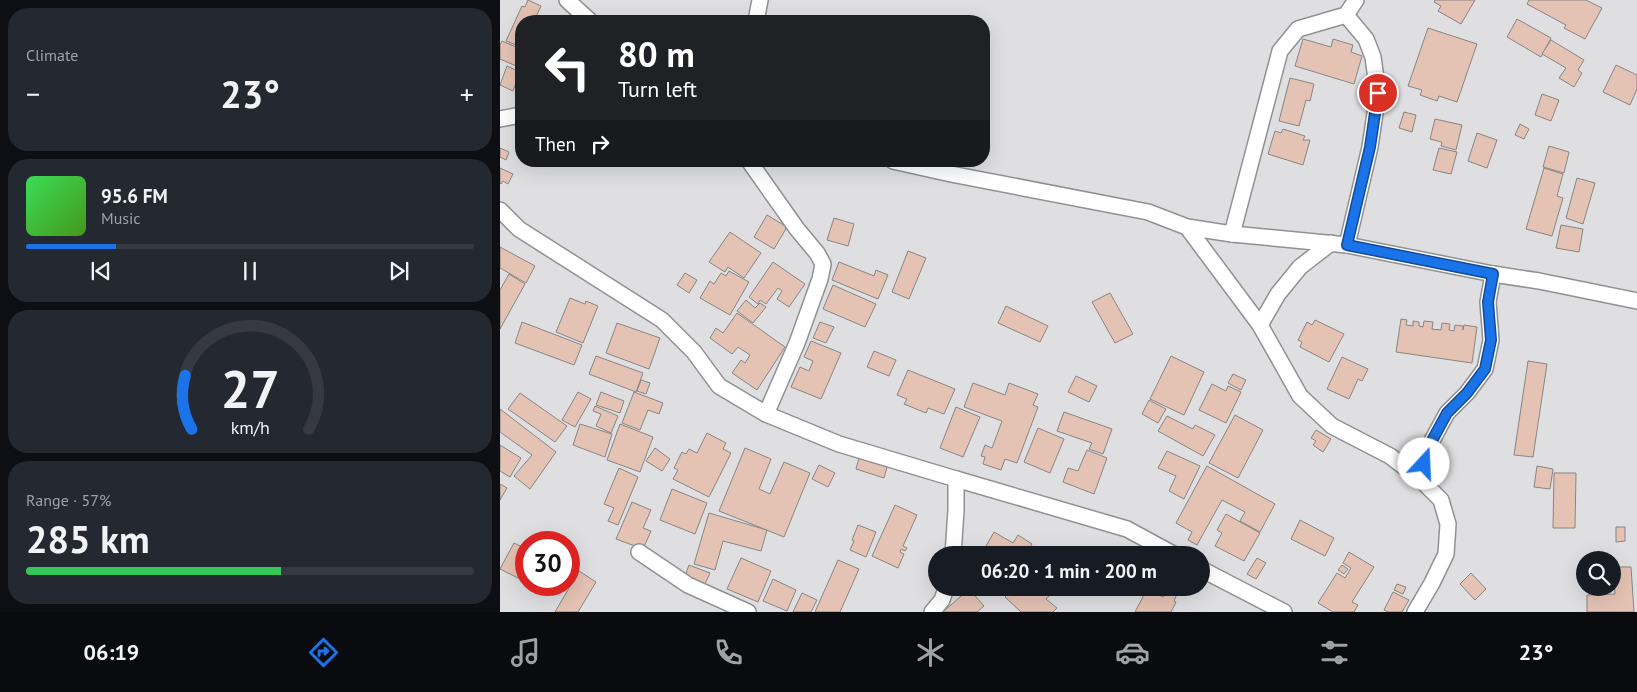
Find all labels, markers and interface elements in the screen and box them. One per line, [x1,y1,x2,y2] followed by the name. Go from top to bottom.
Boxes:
[618,31,695,77] text: 80 m
[535,35,600,100] icon: left
[26,45,78,65] text: Climate
[220,69,280,118] text: 23°
[1357,72,1399,114] pin
[26,75,40,112] text: −
[460,75,474,112] text: +
[618,75,697,103] text: Turn left
[1364,79,1392,107] icon: arrive
[586,130,614,158] icon: right
[535,132,576,156] text: Then
[101,184,168,208] text: 95.6 FM
[101,208,141,228] text: Music
[87,257,115,285] icon: previous
[236,257,264,285] icon: pause
[385,257,413,285] icon: next
[221,355,279,422] text: 27
[230,416,270,439] text: km/h
[1397,437,1449,489] position arrow
[26,490,111,510] text: Range · 57%
[26,514,150,563] text: 285 km
[515,531,580,596] speed limit sign: 30
[1576,551,1621,596] map controls
[1576,551,1621,596] button: search
[981,559,1157,583] text: 06:20 · 1 min · 200 m
[306,635,341,670] icon: directions
[508,635,543,670] icon: music
[711,635,746,670] icon: phone
[913,635,948,670] icon: climate
[1115,635,1150,670] icon: car
[1317,635,1352,670] icon: filters
[84,638,139,666] text: 06:19
[1519,638,1553,666] text: 23°

